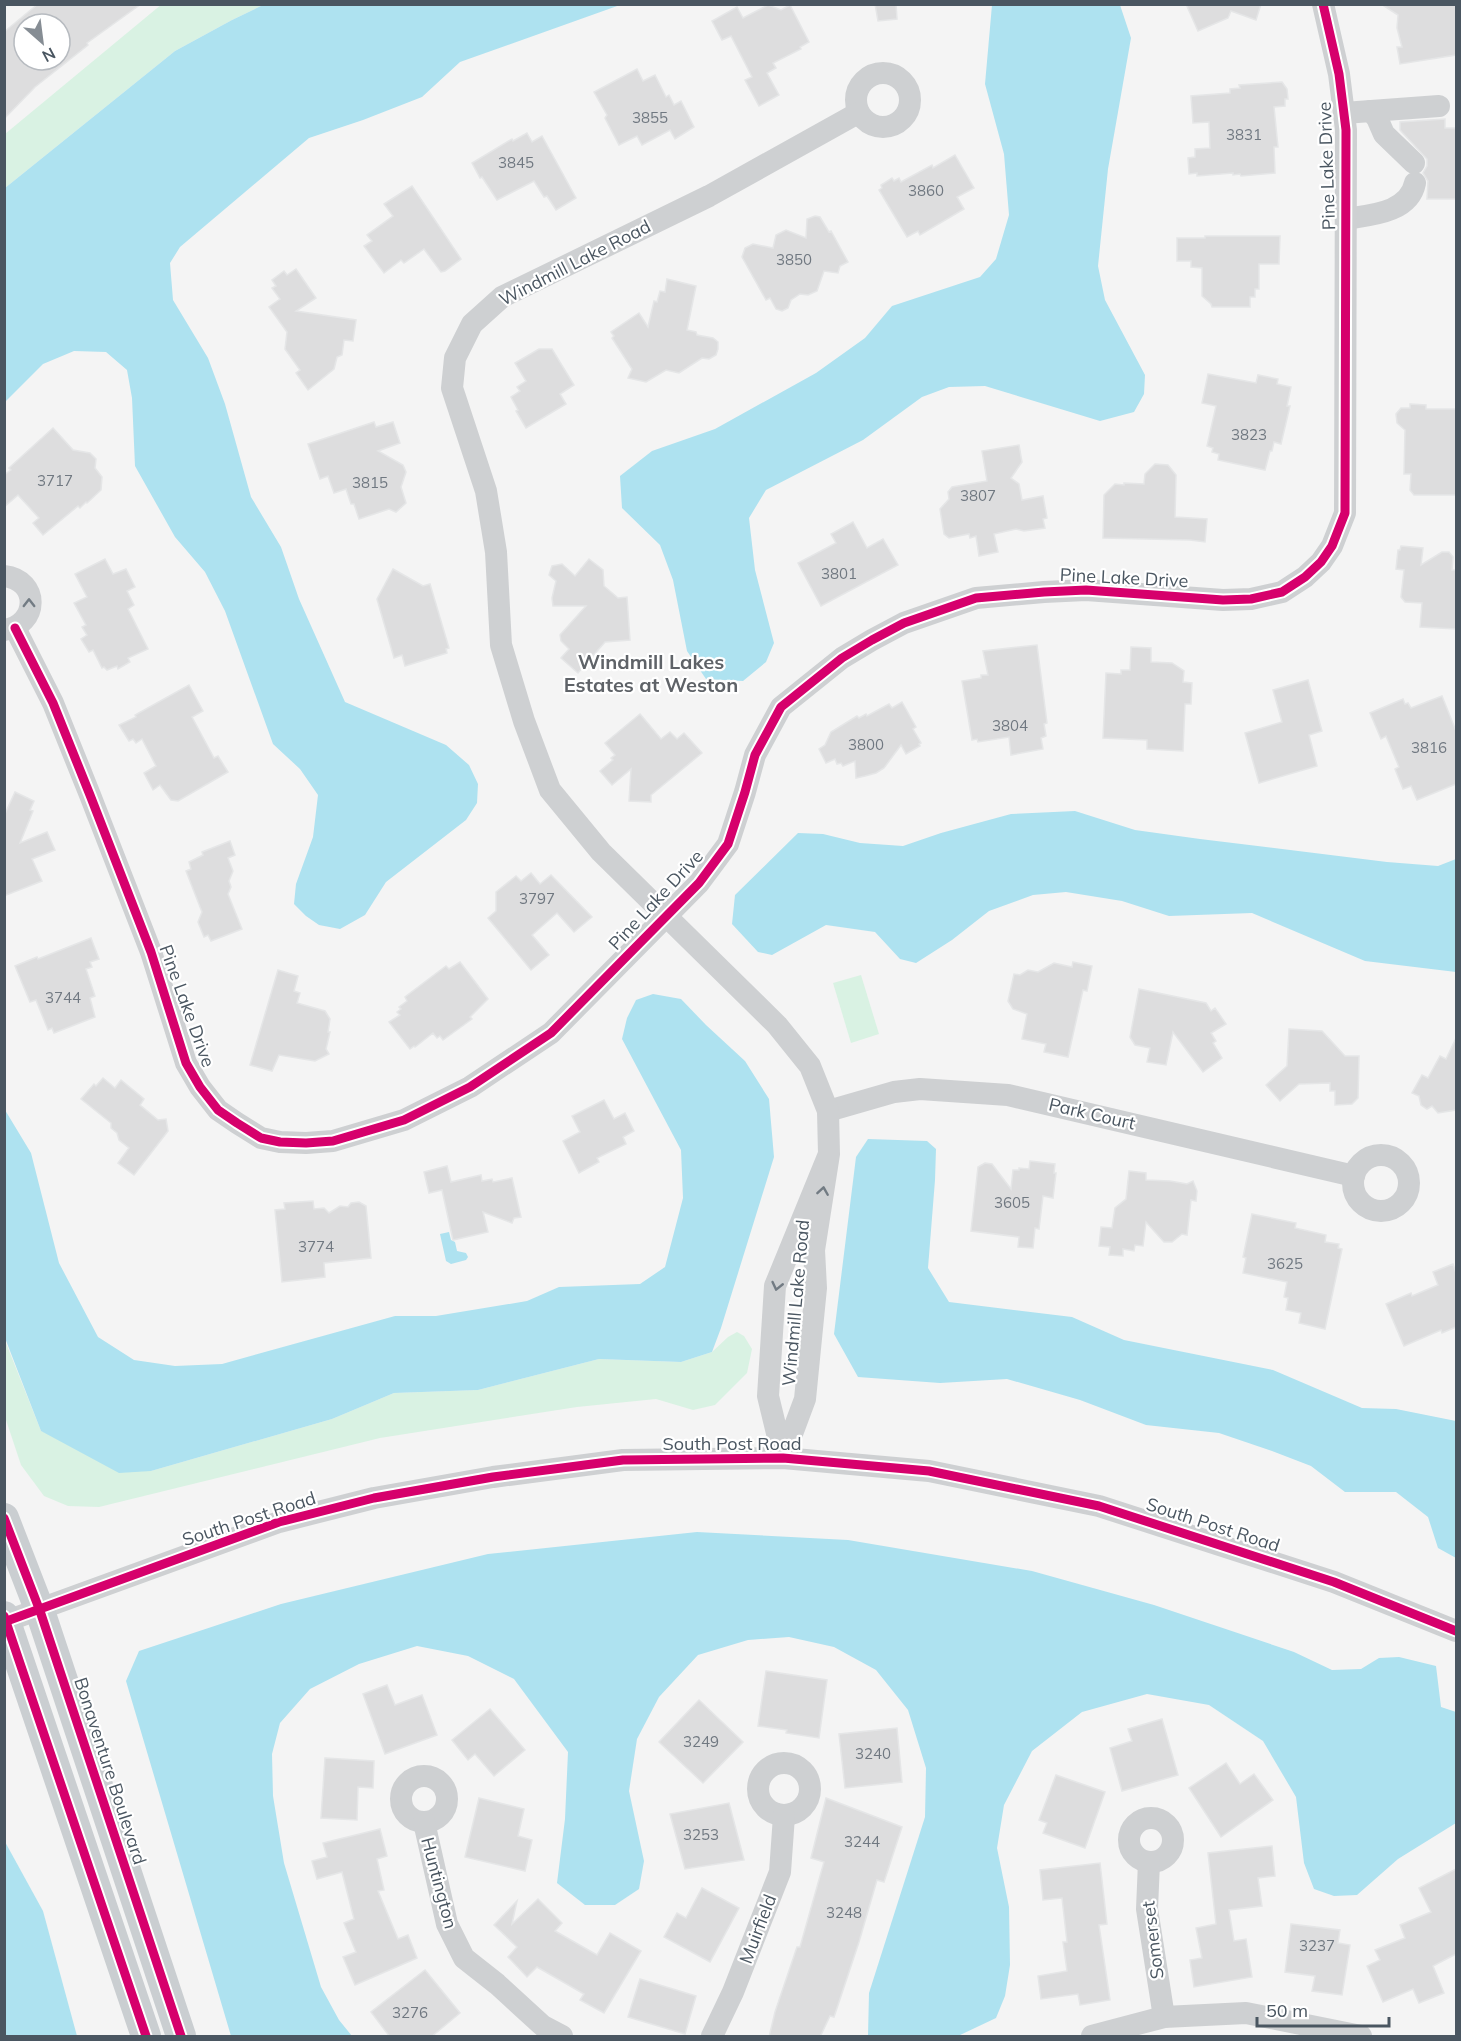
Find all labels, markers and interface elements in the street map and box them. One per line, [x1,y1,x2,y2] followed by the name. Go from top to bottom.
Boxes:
[12,12,72,72] north arrow
[39,44,59,67] text: N
[1313,101,1340,231] street label: Pine Lake Drive
[632,108,668,127] house number: 3855
[1226,125,1262,144] house number: 3831
[498,153,534,172] house number: 3845
[908,181,944,200] house number: 3860
[495,214,655,311] street label: Windmill Lake Road
[776,250,812,269] house number: 3850
[1231,425,1267,444] house number: 3823
[37,471,73,490] house number: 3717
[352,473,388,492] house number: 3815
[960,486,996,505] house number: 3807
[1059,563,1189,592] street label: Pine Lake Drive
[821,564,857,583] house number: 3801
[23,598,35,607] one-way arrow
[564,649,738,697] district label: Windmill Lakes Estates at Weston
[992,716,1028,735] house number: 3804
[848,735,884,754] house number: 3800
[1411,738,1447,757] house number: 3816
[603,845,708,955] street label: Pine Lake Drive
[519,889,555,908] house number: 3797
[155,941,220,1070] street label: Pine Lake Drive
[45,988,81,1007] house number: 3744
[1047,1092,1138,1135] street label: Park Court
[817,1187,829,1196] one-way arrow
[994,1193,1030,1212] house number: 3605
[777,1219,814,1387] street label: Windmill Lake Road
[298,1237,334,1256] house number: 3774
[1267,1254,1303,1273] house number: 3625
[771,1281,784,1291] one-way arrow
[663,1432,801,1455] street label: South Post Road
[179,1486,318,1551] street label: South Post Road
[1144,1492,1283,1557] street label: South Post Road
[69,1674,152,1867] street label: Bonaventure Boulevard
[683,1732,719,1751] house number: 3249
[855,1744,891,1763] house number: 3240
[683,1825,719,1844] house number: 3253
[844,1832,880,1851] house number: 3244
[416,1835,463,1931] street label: Huntington
[734,1891,781,1967] street label: Muirfield
[1136,1900,1169,1980] street label: Somerset
[826,1903,862,1922] house number: 3248
[1299,1936,1335,1955] house number: 3237
[1257,1990,1389,2028] scale bar
[1266,1999,1308,2022] text: 50 m
[392,2003,428,2022] house number: 3276

